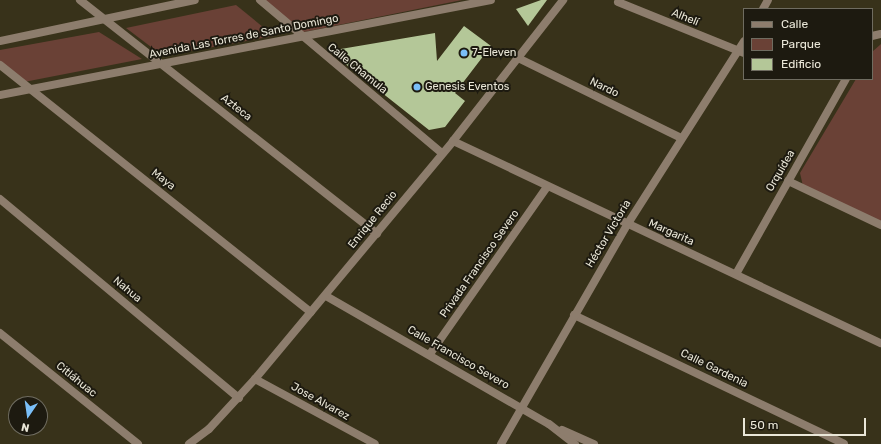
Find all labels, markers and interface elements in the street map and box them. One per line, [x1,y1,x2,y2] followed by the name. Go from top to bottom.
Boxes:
[669,7,701,29] street label: Alhelí
[743,8,873,80] legend
[148,12,340,62] street label: Avenida Las Torres de Santo Domingo
[781,17,808,31] text: Calle
[781,37,821,51] text: Parque
[325,41,389,97] street label: Calle Chamula
[472,46,517,60] place label: 7-Eleven
[459,48,469,58] marker: 7-Eleven
[781,57,821,71] text: Edificio
[587,75,621,101] street label: Nardo
[425,80,509,94] place label: Genesis Eventos
[412,82,422,92] marker: Genesis Eventos
[218,92,254,124] street label: Azteca
[764,148,798,194] street label: Orquídea
[148,167,178,193] street label: Maya
[346,188,400,252] street label: Enrique Recio
[584,198,634,270] street label: Héctor Victoria
[438,207,522,321] street label: Privada Francisco Severo
[646,217,696,249] street label: Margarita
[110,274,144,306] street label: Nahua
[405,323,511,393] street label: Calle Francisco Severo
[678,347,750,391] street label: Calle Gardenia
[53,360,99,400] street label: Citláhuac
[288,380,352,424] street label: Jose Alvarez
[8,396,48,436] north arrow
[745,410,868,436] scale bar
[750,418,778,432] text: 50 m
[20,420,31,434] text: N

